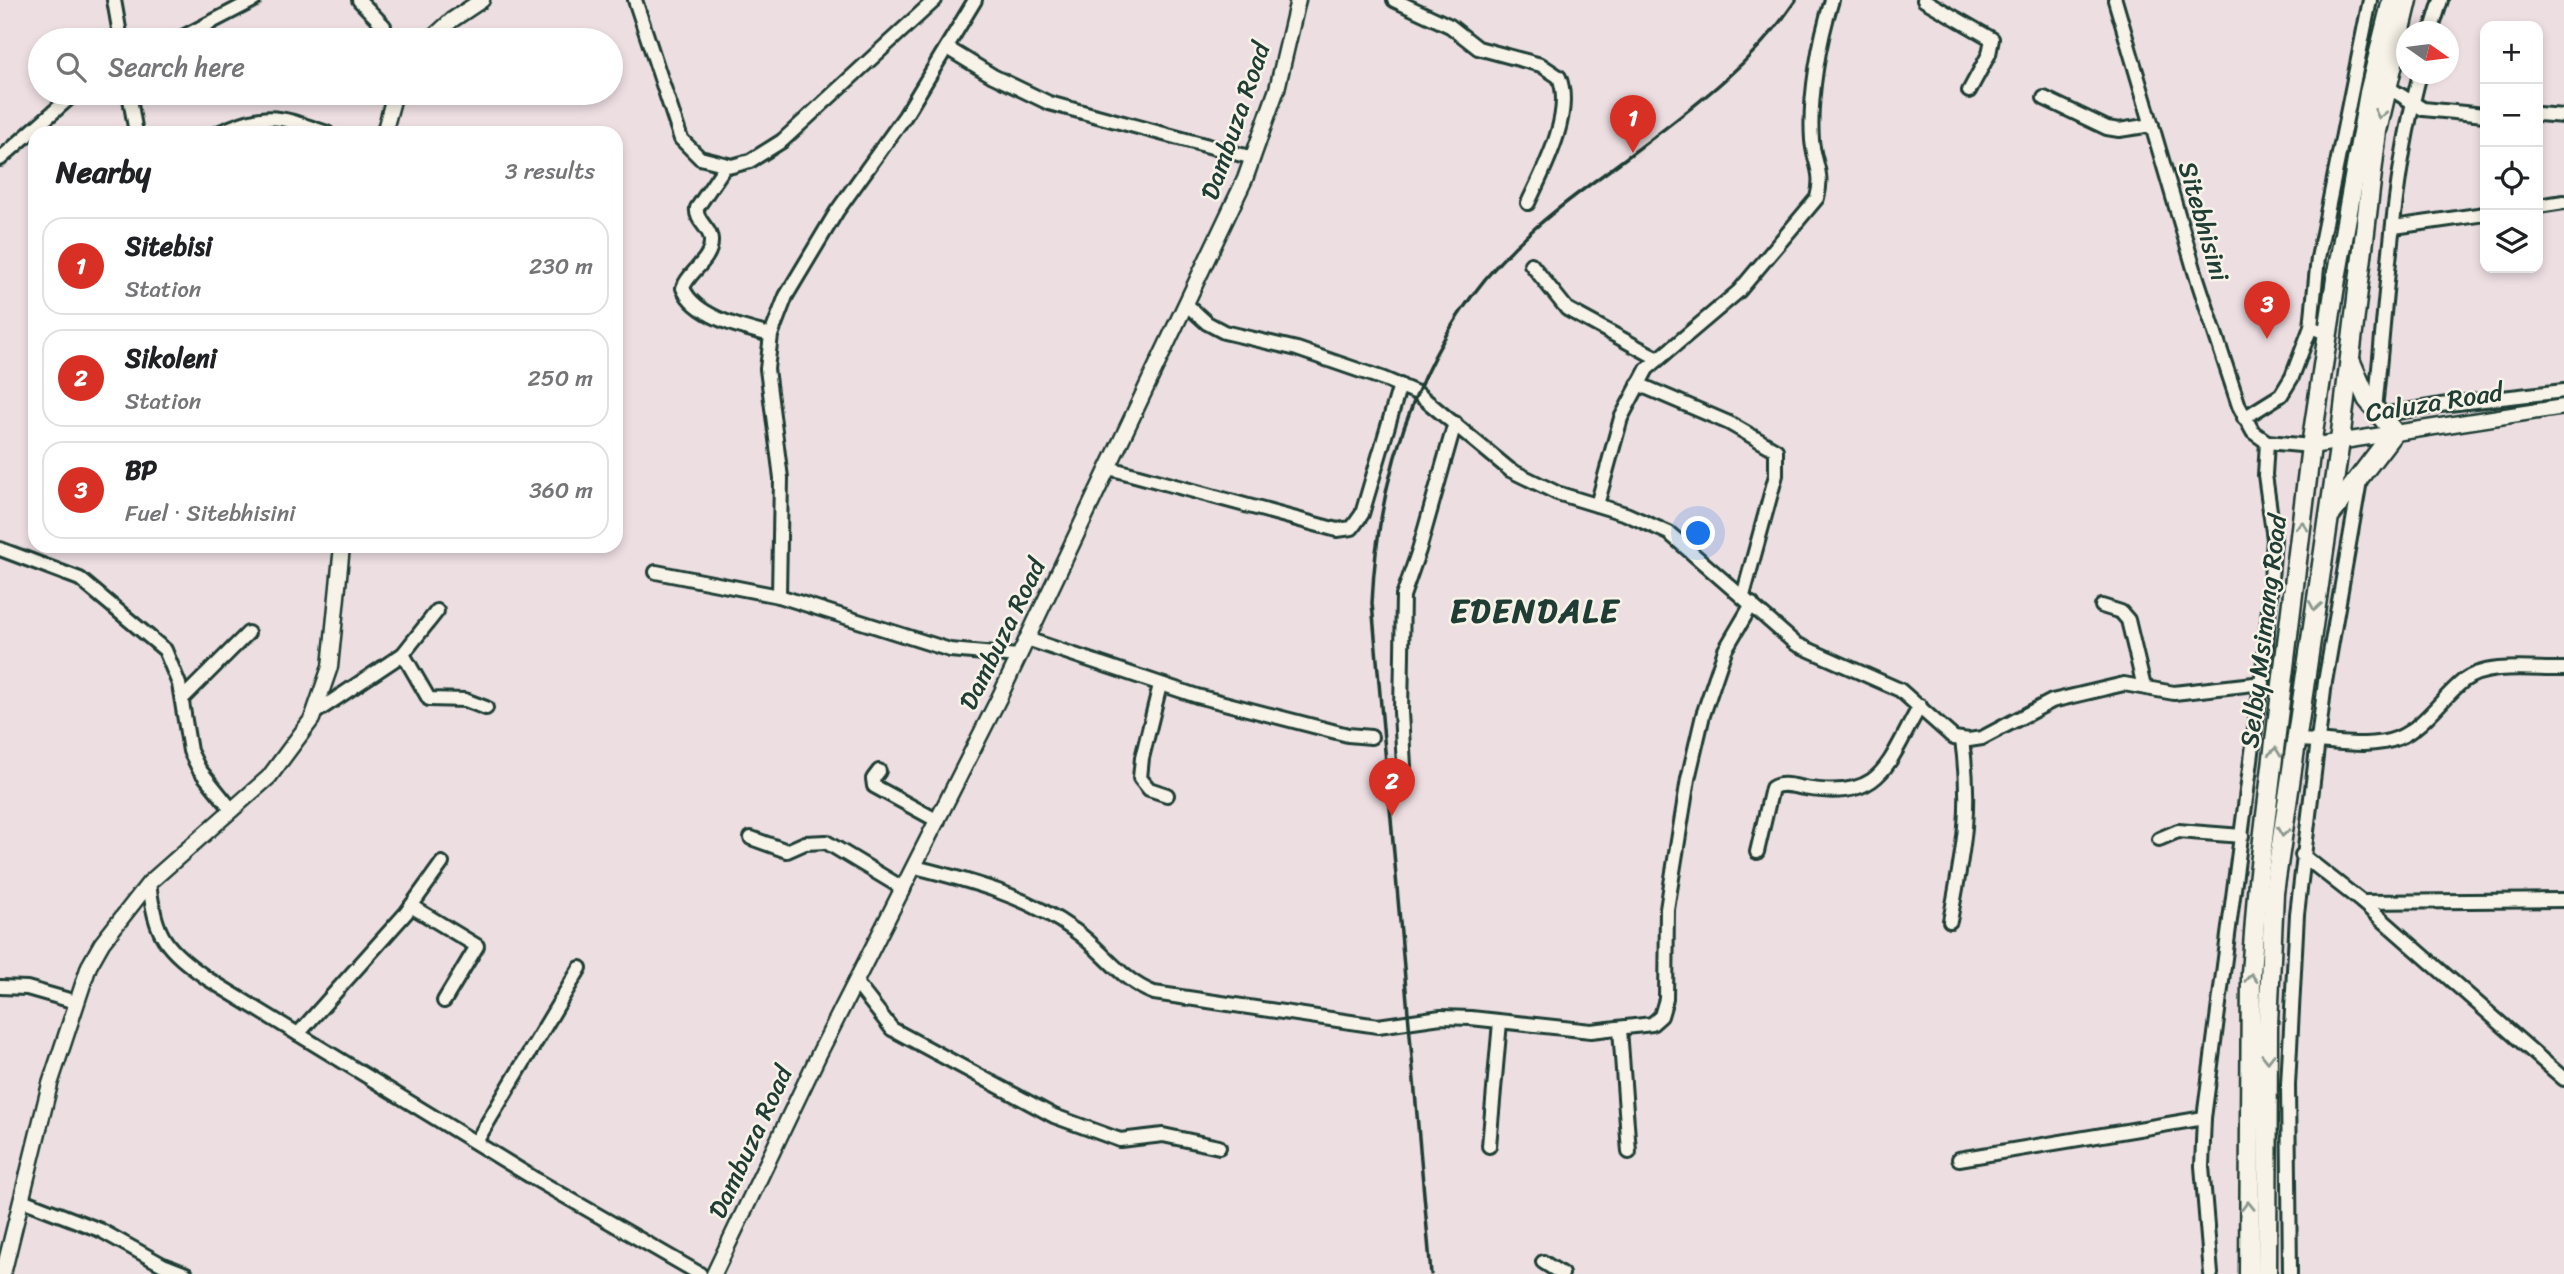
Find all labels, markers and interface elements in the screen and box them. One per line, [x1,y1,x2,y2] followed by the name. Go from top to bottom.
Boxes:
[2396,21,2459,84] north arrow
[2480,21,2543,273] map controls
[2480,21,2543,84] button: +
[28,28,623,105] search box
[1187,34,1284,206] street label: Dambuza Road
[108,44,245,90] text: Search here
[52,48,90,86] icon: search
[2480,84,2543,147] button: −
[1610,95,1656,153] pin: 1
[2374,108,2389,120] one-way arrow
[56,145,151,199] text: Nearby
[2480,147,2543,210] button: locate
[505,151,595,192] text: 3 results
[2165,155,2243,287] street label: Sitebhisini
[2480,210,2543,273] button: layers
[125,223,212,269] text: Sitebisi
[76,246,86,287] text: 1
[529,246,593,287] text: 230 m
[125,269,201,310] text: Station
[2244,281,2290,339] pin: 3
[125,335,217,381] text: Sikoleni
[74,358,88,399] text: 2
[527,358,593,399] text: 250 m
[2362,368,2508,436] street label: Caluza Road
[125,381,201,422] text: Station
[125,447,157,493] text: BP
[75,470,87,511] text: 3
[529,470,593,511] text: 360 m
[125,493,295,534] text: Fuel · Sitebhisini
[2226,509,2300,750] street label: Selby Msimang Road
[1681,516,1715,550] your location
[2295,521,2310,532] one-way arrow
[945,548,1060,718] street label: Dambuza Road
[1450,582,1621,640] district label: EDENDALE
[2308,601,2323,612] one-way arrow
[2267,746,2282,758] one-way arrow
[1369,758,1415,816] pin: 2
[2276,826,2291,838] one-way arrow
[2243,973,2259,983] one-way arrow
[2260,1054,2276,1064] one-way arrow
[694,1056,807,1226] street label: Dambuza Road
[2241,1200,2256,1211] one-way arrow

